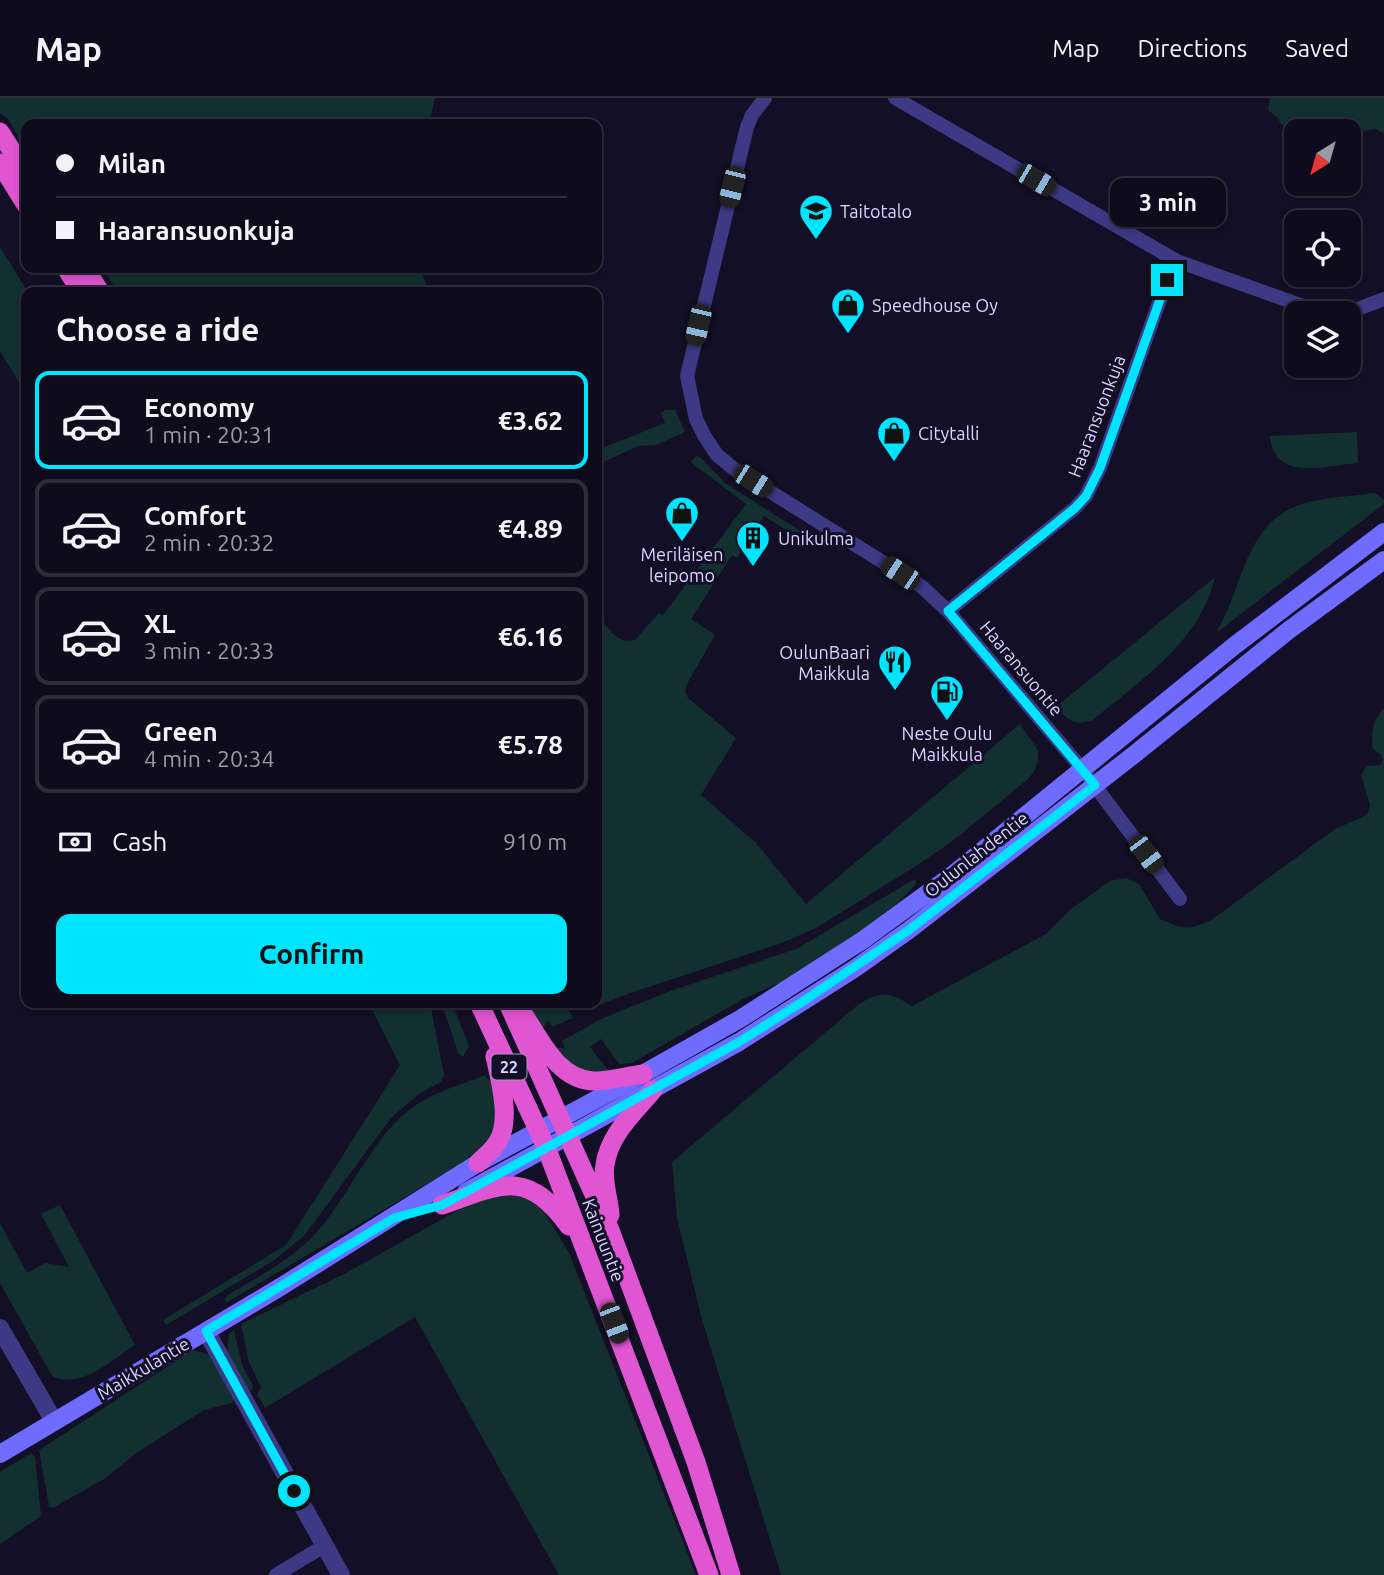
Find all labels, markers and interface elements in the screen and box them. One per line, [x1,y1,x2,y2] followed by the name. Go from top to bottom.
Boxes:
[35,30,102,67] text: Map
[1052,35,1099,62] text: Map
[1137,35,1247,62] text: Directions
[1285,35,1349,62] text: Saved
[1284,119,1362,196] north arrow
[1284,119,1361,378] map controls
[98,149,166,178] text: Milan
[1013,160,1060,200] car
[717,164,748,210] car
[1109,178,1225,228] callout: 3 min
[1139,190,1197,215] text: 3 min
[797,192,835,241] school or university icon: Taitotalo
[840,201,912,221] place label: Taitotalo
[1284,210,1361,287] button: locate
[98,216,295,245] text: Haaransuonkuja
[1151,264,1183,296] route end
[829,286,867,335] shop icon: Speedhouse Oy
[872,295,998,315] place label: Speedhouse Oy
[1284,301,1361,378] button: layers
[684,302,713,348] car
[56,311,259,347] text: Choose a ride
[1064,352,1128,480] street label: Haaransuonkuja
[60,389,123,452] icon: car
[144,393,254,422] text: Economy
[498,406,563,435] text: €3.62
[875,414,913,463] shop icon: Citytalli
[144,422,275,447] text: 1 min · 20:31
[918,423,979,443] place label: Citytalli
[730,461,777,501] car
[663,494,701,543] shop icon: Meriläisen leipomo
[60,497,123,560] icon: car
[144,501,247,530] text: Comfort
[498,514,563,543] text: €4.89
[734,519,772,568] building icon: Unikulma
[778,528,854,548] place label: Unikulma
[144,530,275,555] text: 2 min · 20:32
[640,544,724,585] place label: Meriläisen leipomo
[877,553,924,593] car
[60,605,123,668] icon: car
[144,609,175,638] text: XL
[977,617,1067,719] street label: Haaransuontie
[498,622,563,651] text: €6.16
[144,638,275,663] text: 3 min · 20:33
[779,642,870,683] place label: OulunBaari Maikkula
[876,643,914,692] restaurant icon: OulunBaari Maikkula
[928,673,966,722] fuel station icon: Neste Oulu Maikkula
[60,713,123,776] icon: car
[144,717,218,746] text: Green
[902,723,992,764] place label: Neste Oulu Maikkula
[498,730,563,759] text: €5.78
[144,746,275,771] text: 4 min · 20:34
[920,807,1032,901] street label: Oulunlahdentie
[56,823,94,861] icon: cash
[112,827,167,856] text: Cash
[503,829,567,854] text: 910 m
[1125,831,1168,877] car
[56,914,567,994] button: Confirm
[491,1054,526,1079] road number: 22
[579,1196,629,1284] street label: Kainuuntie
[597,1300,632,1346] car
[94,1333,192,1403] street label: Maikkulantie
[278,1475,310,1507] route start

